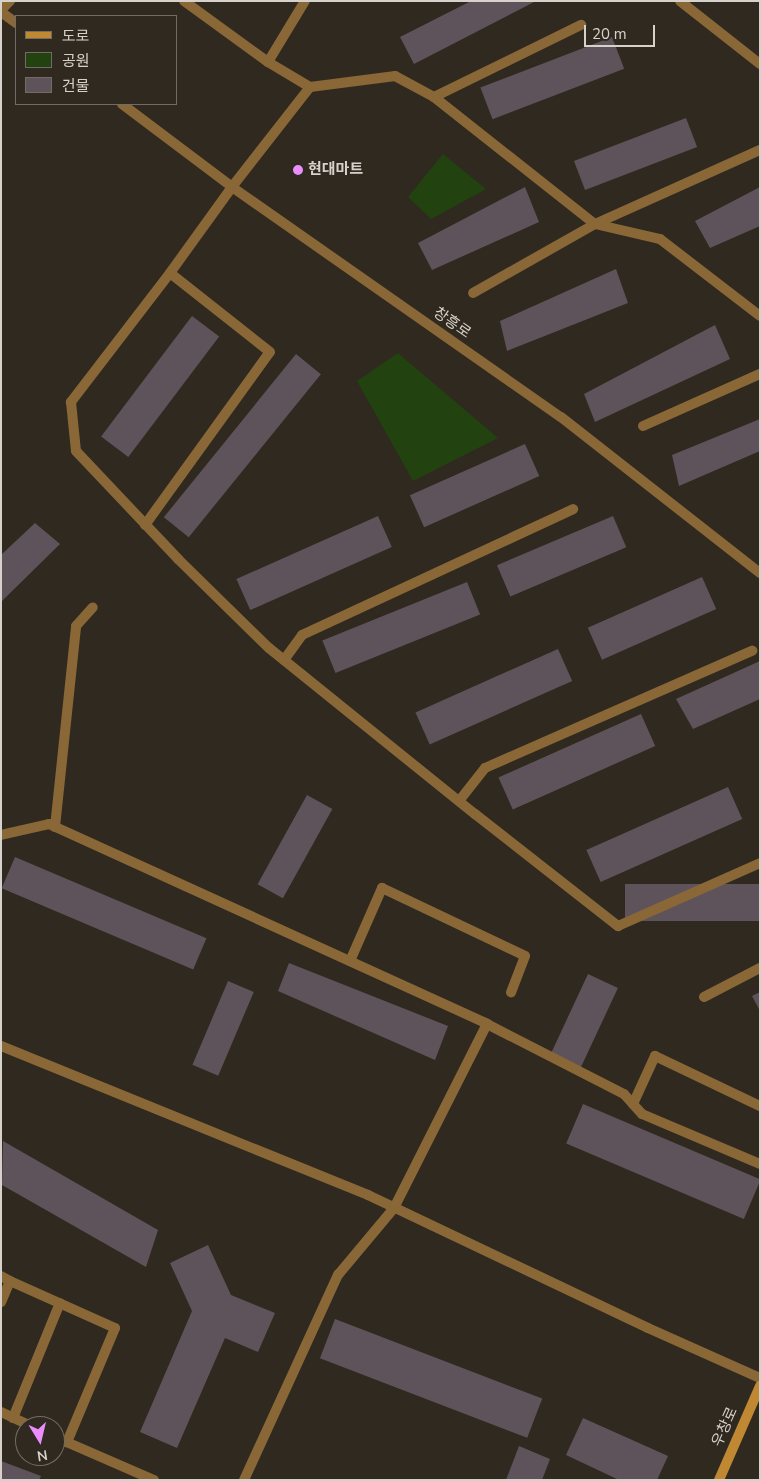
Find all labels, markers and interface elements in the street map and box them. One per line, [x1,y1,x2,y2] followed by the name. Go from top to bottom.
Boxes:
[15,15,178,105] legend
[586,15,657,47] scale bar
[592,24,627,44] text: 20 m
[62,26,90,46] text: 도로
[62,51,90,71] text: 공원
[62,76,90,96] text: 건물
[308,161,363,179] place label: 현대마트
[292,164,304,176] marker: 현대마트
[430,304,474,342] street label: 창흥로
[708,1404,742,1450] street label: 우창로
[15,1416,65,1466] north arrow
[36,1445,49,1466] text: N

